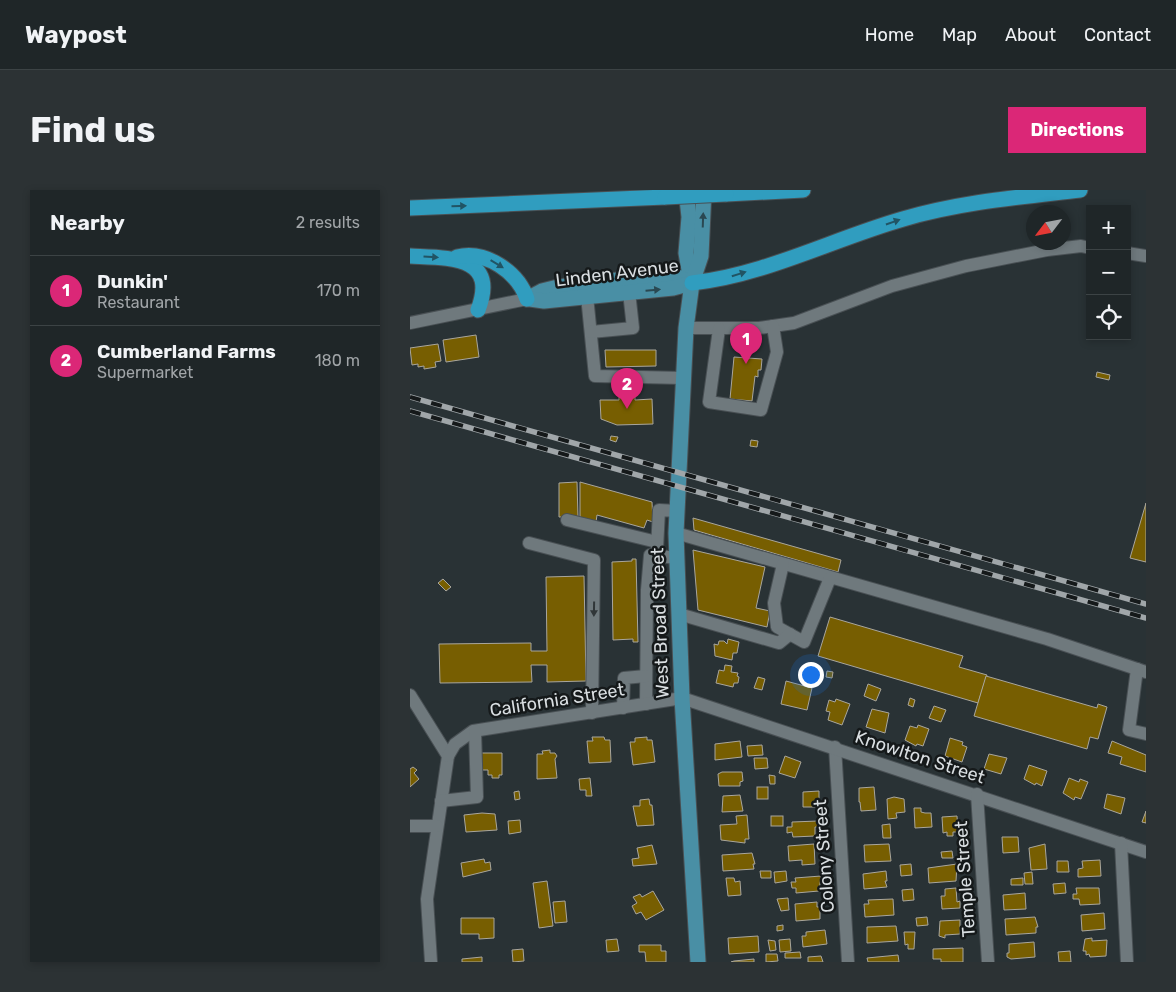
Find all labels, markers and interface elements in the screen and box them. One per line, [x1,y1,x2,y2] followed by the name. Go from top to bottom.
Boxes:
[25,21,127,49] text: Waypost
[865,24,914,46] text: Home
[942,24,977,46] text: Map
[1005,24,1056,46] text: About
[1084,24,1151,46] text: Contact
[1008,107,1146,153] button: Directions
[30,109,155,151] text: Find us
[451,202,467,210] one-way arrow
[1026,205,1071,250] north arrow
[1086,205,1131,340] map controls
[1086,205,1131,250] button: +
[50,210,125,235] text: Nearby
[699,211,707,227] one-way arrow
[296,213,360,232] text: 2 results
[886,218,901,225] one-way arrow
[1086,250,1131,295] button: −
[423,254,439,262] one-way arrow
[554,255,680,291] street label: Linden Avenue
[490,260,503,269] one-way arrow
[732,269,747,277] one-way arrow
[97,270,168,293] text: Dunkin'
[62,281,70,300] text: 1
[317,281,360,300] text: 170 m
[645,286,661,294] one-way arrow
[97,293,180,312] text: Restaurant
[1086,295,1131,340] button: locate
[730,323,762,364] pin: 1
[97,340,276,363] text: Cumberland Farms
[61,351,71,370] text: 2
[315,351,360,370] text: 180 m
[97,363,193,382] text: Supermarket
[611,368,643,409] pin: 2
[646,547,674,699] street label: West Broad Street
[590,601,598,617] one-way arrow
[798,662,824,688] your location
[488,678,626,722] street label: California Street
[852,726,988,788] street label: Knowlton Street
[809,799,839,913] street label: Colony Street
[950,820,980,938] street label: Temple Street

